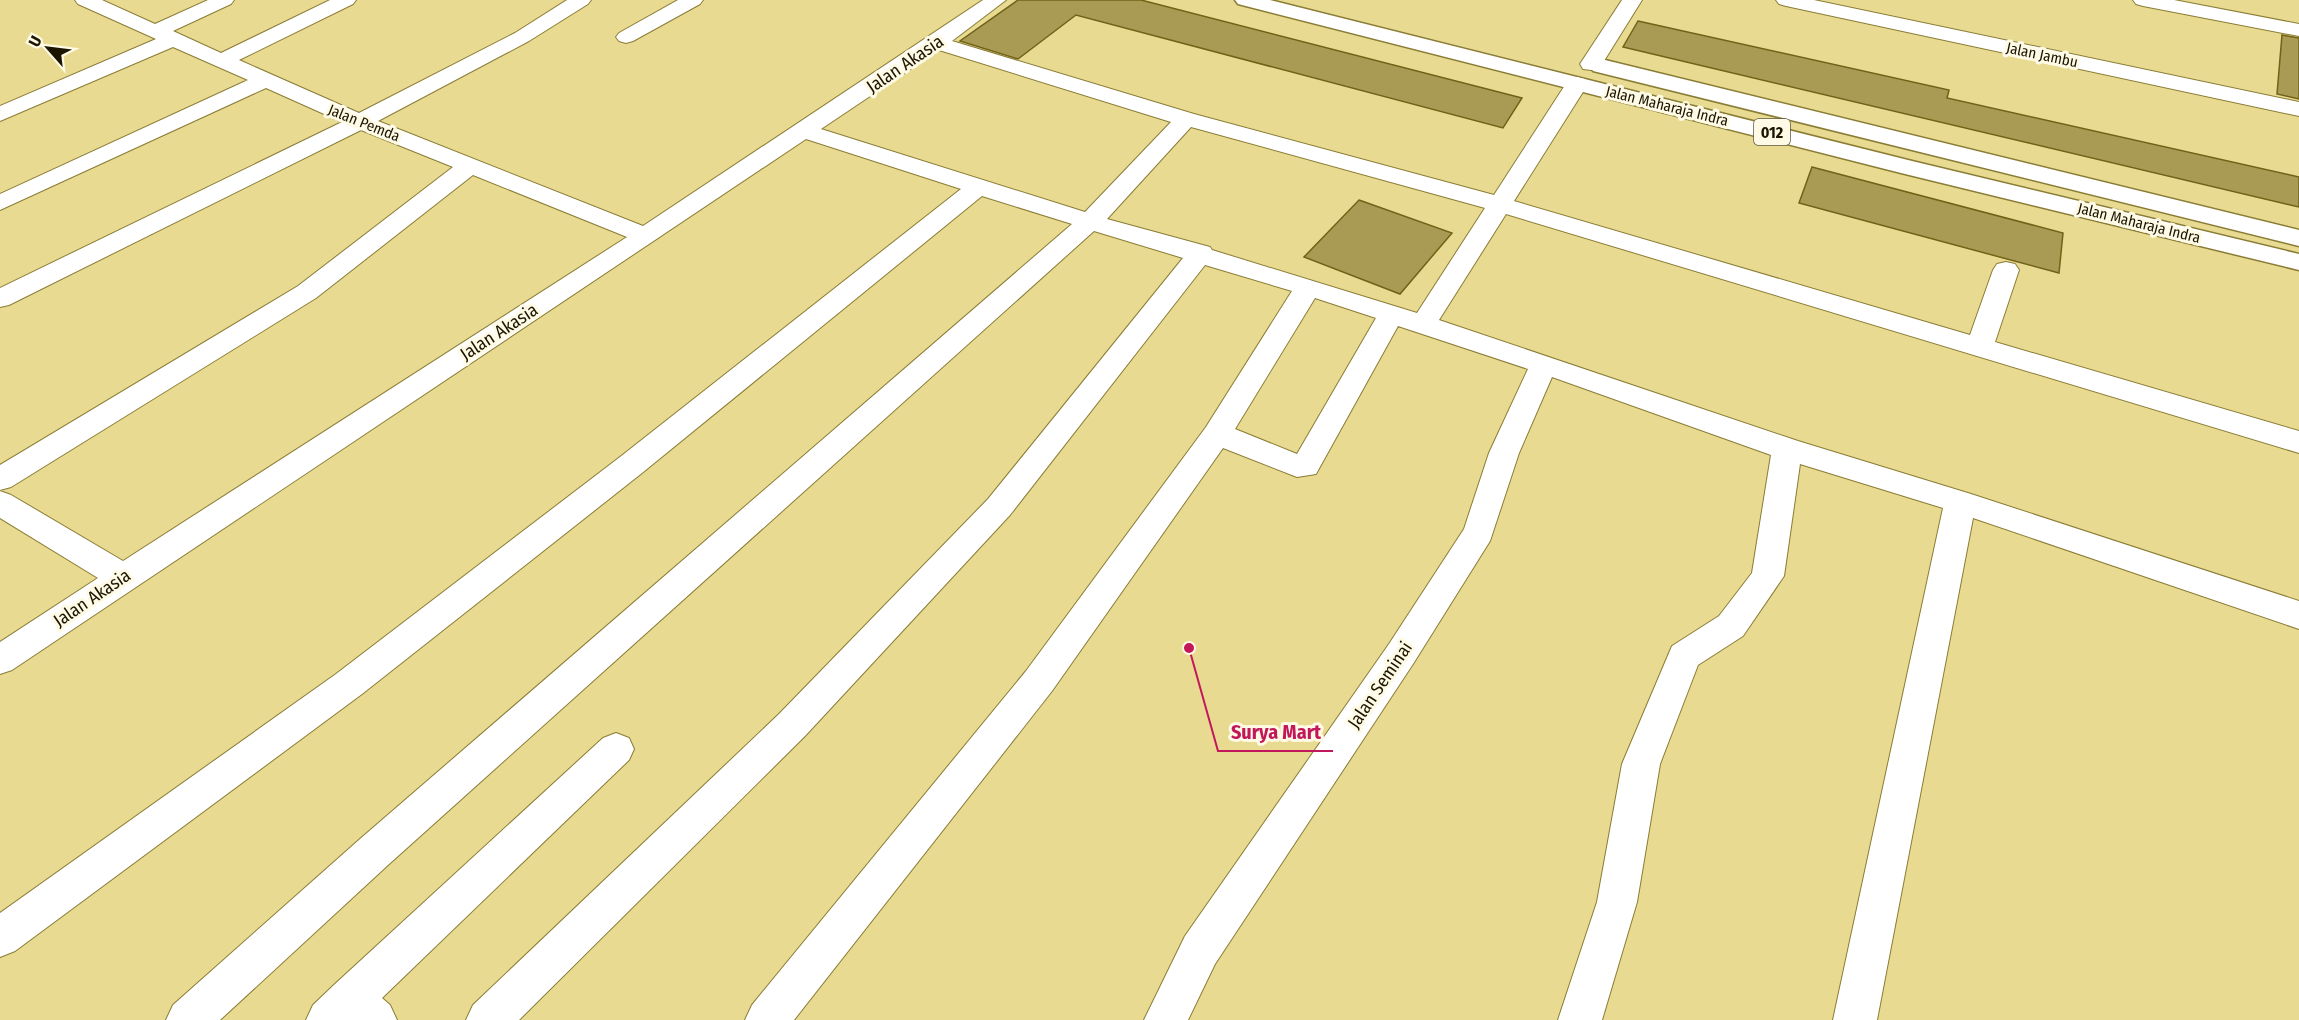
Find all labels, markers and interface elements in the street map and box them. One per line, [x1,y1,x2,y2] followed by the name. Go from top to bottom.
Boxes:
[18,18,78,78] north arrow
[862,30,948,98] street label: Jalan Akasia
[25,33,46,50] text: U
[2005,39,2079,71] street label: Jalan Jambu
[1604,82,1730,130] street label: Jalan Maharaja Indra
[326,100,402,146] street label: Jalan Pemda
[1754,119,1790,145] road number: 012
[2076,199,2202,247] street label: Jalan Maharaja Indra
[456,299,542,365] street label: Jalan Akasia
[49,564,135,632] street label: Jalan Akasia
[1343,637,1417,733] street label: Jalan Seminai
[1218,713,1333,751] callout: Surya Mart
[1231,720,1322,744] text: Surya Mart

